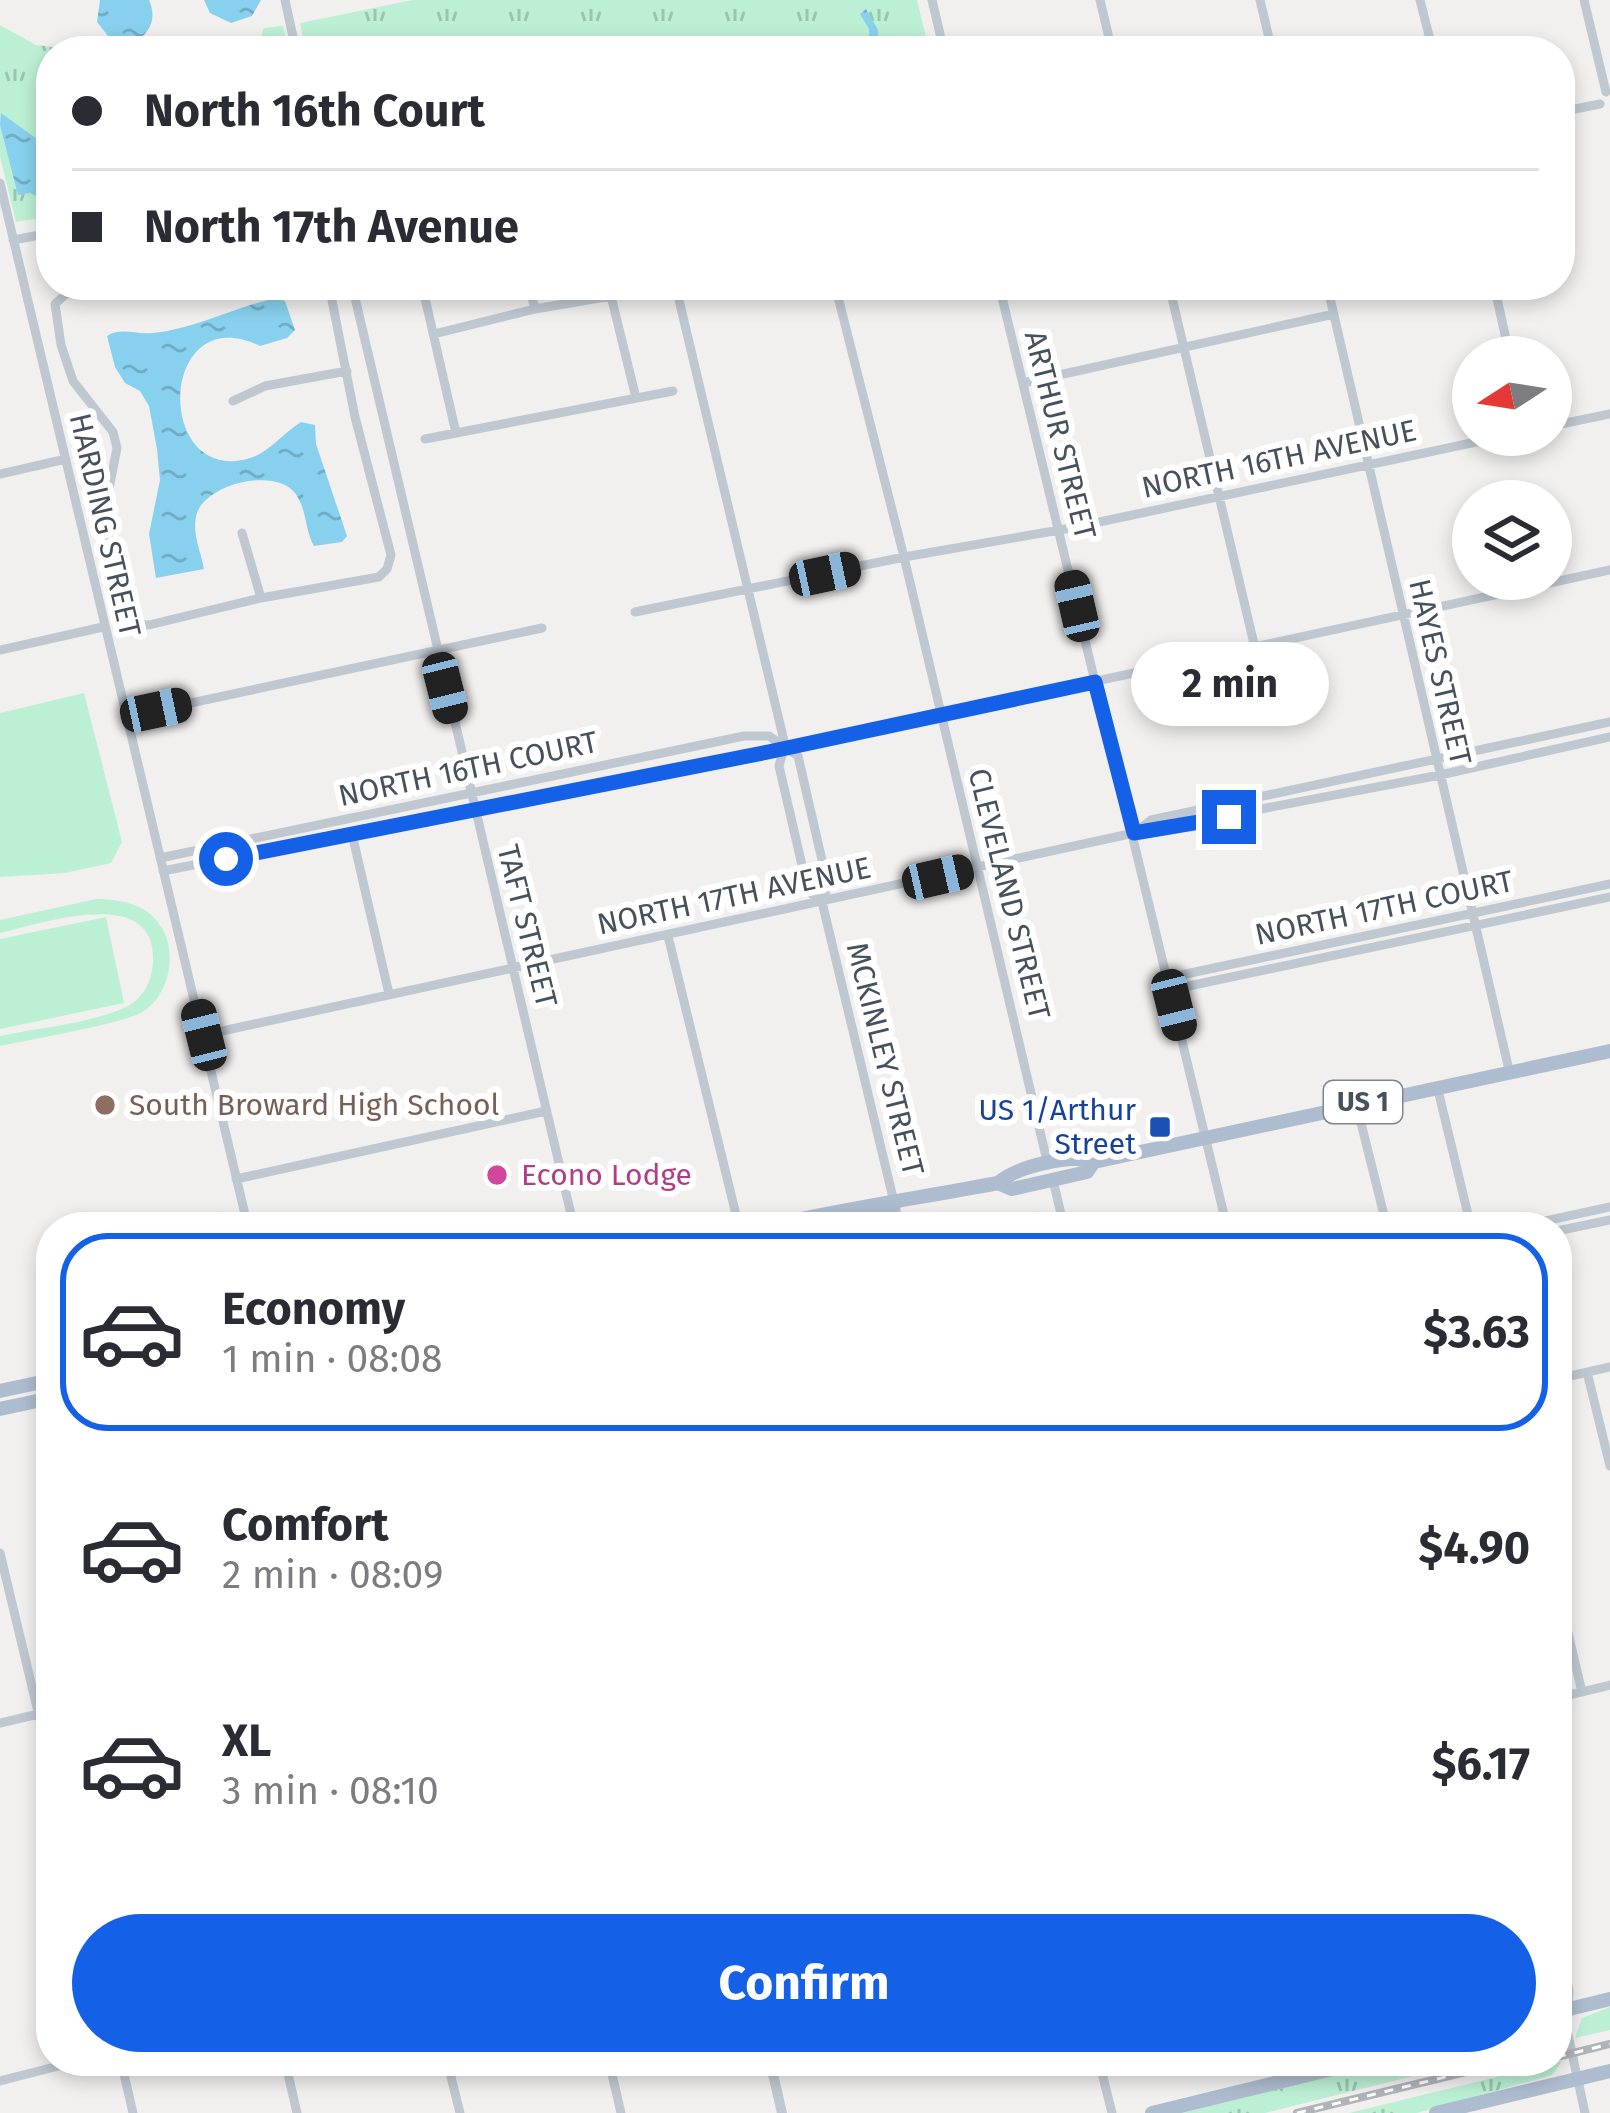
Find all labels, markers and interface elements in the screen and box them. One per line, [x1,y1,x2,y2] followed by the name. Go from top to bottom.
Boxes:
[144,84,485,138] text: North 16th Court
[144,200,519,254] text: North 17th Avenue
[1017,327,1103,543] street label: ARTHUR STREET
[1452,336,1572,456] north arrow
[1452,336,1572,600] map controls
[62,410,148,641] street label: HARDING STREET
[1138,412,1420,506] street label: NORTH 16TH AVENUE
[1452,480,1572,600] button: layers
[786,549,864,599] car
[1051,567,1103,645] car
[1401,576,1479,769] street label: HAYES STREET
[1130,643,1328,727] callout: 2 min
[419,649,471,727] car
[1182,661,1278,707] text: 2 min
[117,685,195,735] car
[335,724,601,814] street label: NORTH 16TH COURT
[960,765,1058,1024] street label: CLEVELAND STREET
[1202,790,1256,844] route end
[199,832,253,886] route start
[489,841,565,1012] street label: TAFT STREET
[594,849,874,943] street label: NORTH 17TH AVENUE
[899,851,977,903] car
[1252,863,1517,953] street label: NORTH 17TH COURT
[839,939,932,1180] street label: MCKINLEY STREET
[1148,966,1200,1044] car
[178,996,230,1074] car
[1324,1081,1402,1123] road number: US 1
[129,1087,499,1123] place label: South Broward High School
[92,1092,118,1118] marker: South Broward High School
[978,1092,1136,1162] place label: US 1/Arthur Street
[1147,1114,1173,1140] marker: US 1/Arthur Street
[521,1157,692,1193] place label: Econo Lodge
[484,1162,510,1188] marker: Econo Lodge
[78,1278,186,1386] icon: car
[222,1282,405,1336] text: Economy
[1423,1305,1530,1359] text: $3.63
[222,1336,442,1382] text: 1 min · 08:08
[78,1494,186,1602] icon: car
[222,1498,389,1552] text: Comfort
[1419,1521,1530,1575] text: $4.90
[222,1552,443,1598] text: 2 min · 08:09
[78,1710,186,1818] icon: car
[222,1714,271,1768] text: XL
[1432,1737,1530,1791] text: $6.17
[222,1768,439,1814] text: 3 min · 08:10
[72,1914,1536,2052] button: Confirm

